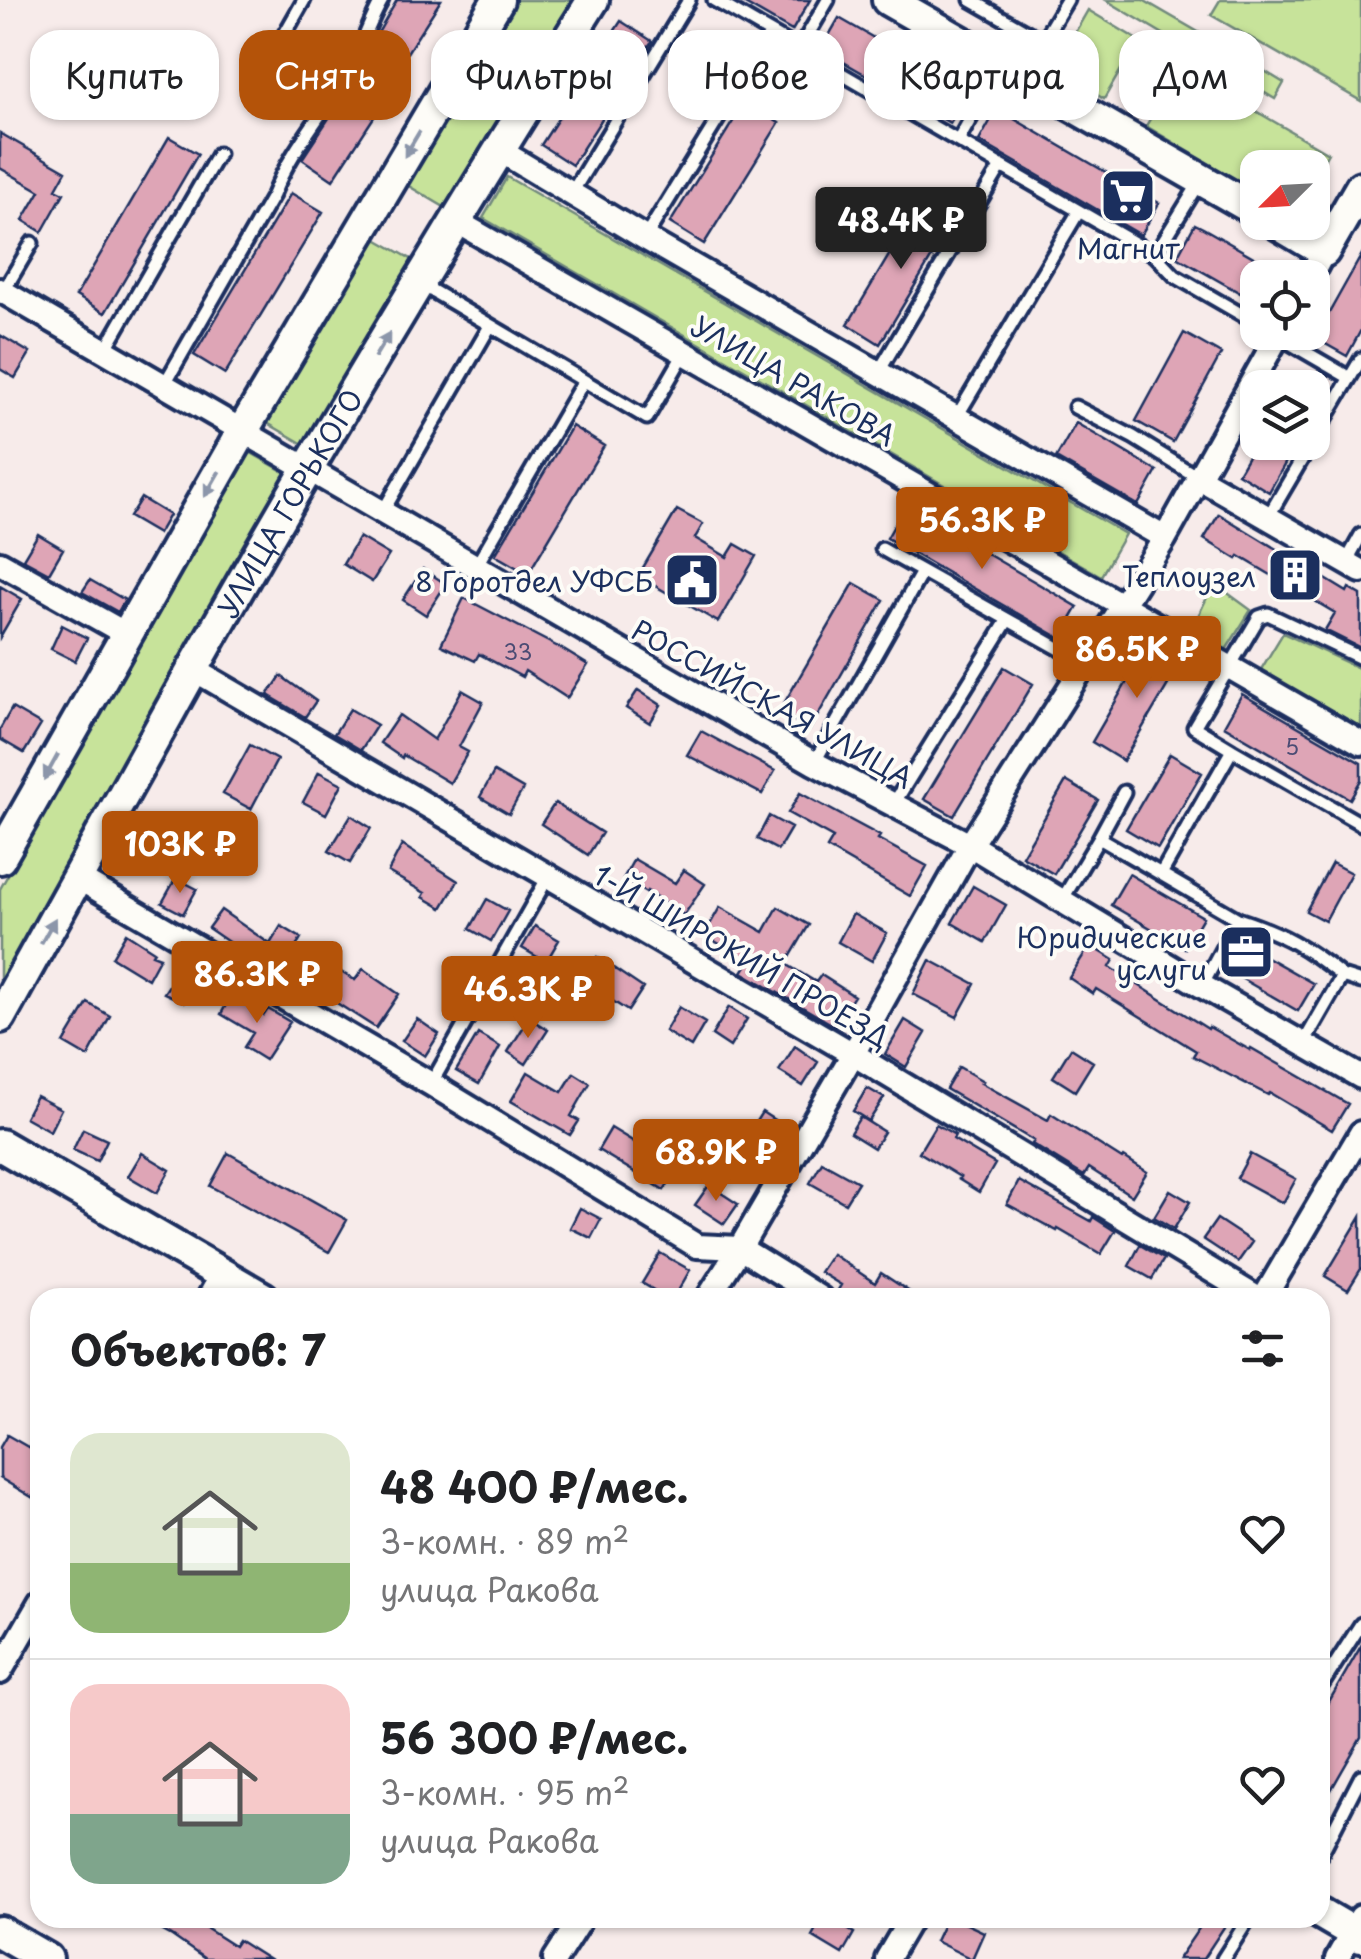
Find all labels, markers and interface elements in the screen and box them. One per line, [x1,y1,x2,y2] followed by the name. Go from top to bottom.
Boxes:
[30,30,219,120] chip: Купить
[239,30,411,120] chip: Снять
[431,30,648,120] chip: Фильтры
[668,30,844,120] chip: Новое
[864,30,1099,120] chip: Квартира
[1119,30,1264,120] chip: Дом
[404,130,421,158] one-way arrow
[1240,150,1330,240] north arrow
[1240,150,1330,460] map controls
[1098,166,1158,226] supermarket icon: Магнит
[809,187,993,272] pin: 48.4K ₽
[837,195,965,243] text: 48.4K ₽
[1077,226,1180,269] place label: Магнит
[1240,260,1330,350] button: locate
[684,304,904,456] street label: УЛИЦА РАКОВА
[373,331,390,359] one-way arrow
[1240,370,1330,460] button: layers
[205,380,372,625] street label: УЛИЦА ГОРЬКОГО
[204,470,221,499] one-way arrow
[890,487,1074,572] pin: 56.3K ₽
[918,495,1046,543] text: 56.3K ₽
[1265,545,1325,605] building icon: Теплоузел
[662,550,722,610] public building icon: 8 Горотдел УФСБ
[1122,554,1256,597] place label: Теплоузел
[415,559,653,602] place label: 8 Горотдел УФСБ
[624,608,922,798] street label: РОССИЙСКАЯ УЛИЦА
[1045,616,1229,701] pin: 86.5K ₽
[1075,624,1199,672] text: 86.5K ₽
[504,634,532,667] house number: 33
[1285,729,1299,762] house number: 5
[43,753,61,781] one-way arrow
[99,811,261,896] pin: 103K ₽
[124,819,236,867] text: 103K ₽
[586,853,898,1057] street label: 1-Й ШИРОКИЙ ПРОЕЗД
[1017,915,1207,990] place label: Юридические услуги
[39,917,56,946] one-way arrow
[1216,922,1276,982] office icon: Юридические услуги
[165,941,349,1026] pin: 86.3K ₽
[194,949,320,997] text: 86.3K ₽
[436,956,620,1041] pin: 46.3K ₽
[463,964,593,1012] text: 46.3K ₽
[624,1119,808,1204] pin: 68.9K ₽
[655,1127,777,1175] text: 68.9K ₽
[70,1317,326,1380] text: Объектов: 7
[1235,1321,1290,1376] icon: filters
[380,1454,689,1517] text: 48 400 ₽/мес.
[150,1473,270,1593] icon: home
[1235,1506,1290,1561] icon: heart
[380,1517,629,1565] text: 3-комн. · 89 m²
[380,1565,599,1613] text: улица Ракова
[380,1705,688,1768] text: 56 300 ₽/мес.
[150,1724,270,1844] icon: home
[1235,1757,1290,1812] icon: heart
[380,1768,630,1816] text: 3-комн. · 95 m²
[380,1816,599,1864] text: улица Ракова

